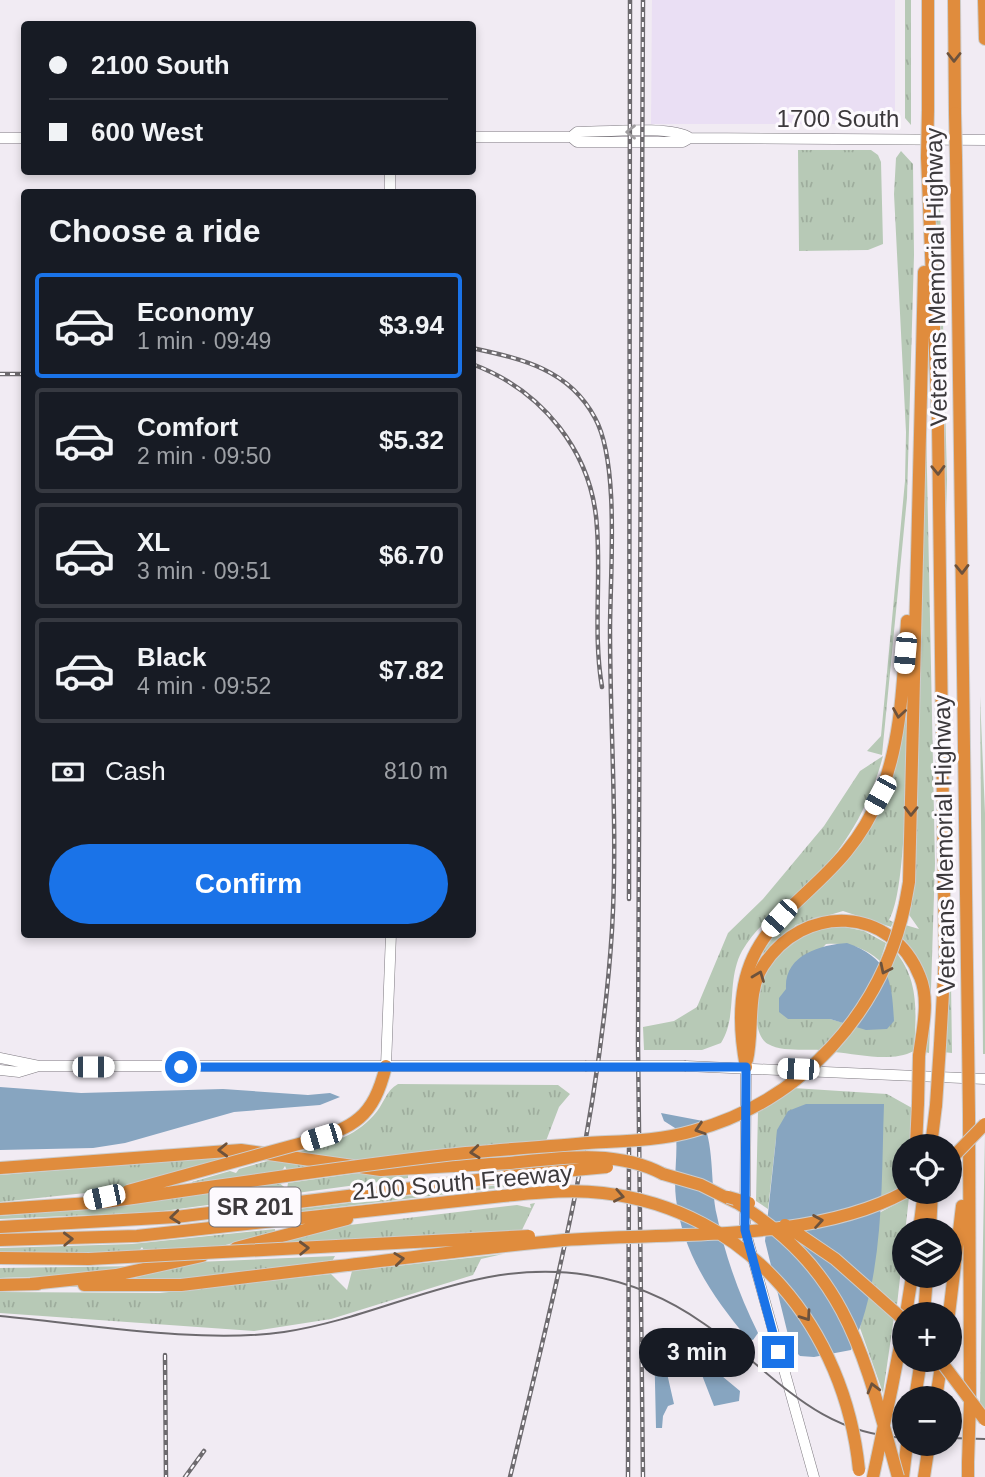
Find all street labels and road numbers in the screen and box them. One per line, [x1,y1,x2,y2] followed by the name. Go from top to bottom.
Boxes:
[777,105,899,132] street label: 1700 South
[920,127,952,427] street label: Veterans Memorial Highway
[928,694,960,994] street label: Veterans Memorial Highway
[351,1159,573,1205] street label: 2100 South Freeway
[210,1188,300,1226] road number: SR 201

